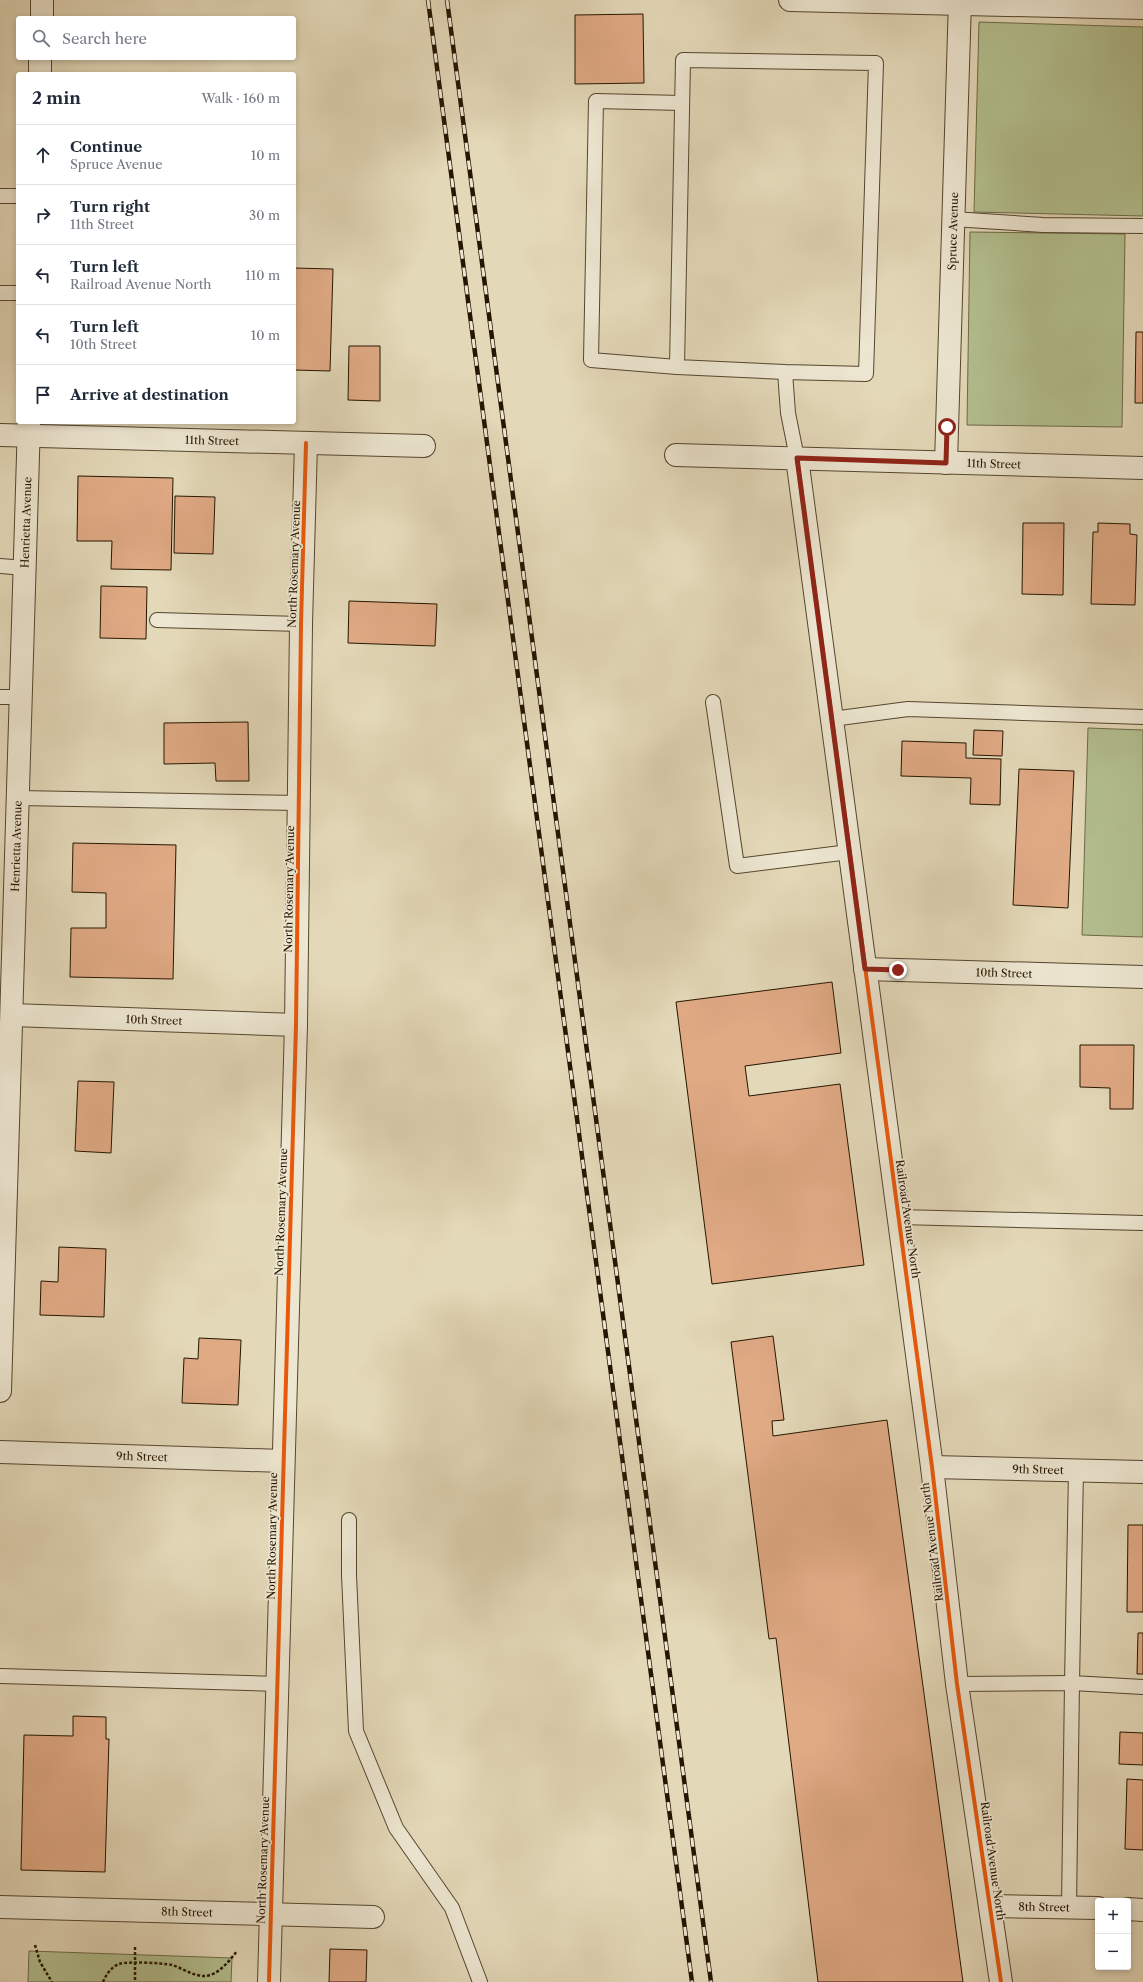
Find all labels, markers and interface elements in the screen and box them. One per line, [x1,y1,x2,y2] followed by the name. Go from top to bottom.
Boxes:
[16,16,296,60] search box
[30,27,52,49] icon: search
[62,29,147,48] text: Search here
[32,88,81,108] text: 2 min
[201,90,280,106] text: Walk · 160 m
[70,137,142,156] text: Continue
[32,144,54,166] icon: ahead
[251,147,280,163] text: 10 m
[70,156,162,172] text: Spruce Avenue
[945,192,961,270] street label: Spruce Avenue
[70,197,150,216] text: Turn right
[32,204,54,226] icon: right
[249,207,280,223] text: 30 m
[70,216,134,232] text: 11th Street
[70,257,139,276] text: Turn left
[32,264,54,286] icon: left
[245,267,280,283] text: 110 m
[70,276,211,292] text: Railroad Avenue North
[70,317,139,336] text: Turn left
[32,324,54,346] icon: left
[251,327,280,343] text: 10 m
[70,336,137,352] text: 10th Street
[32,384,54,406] icon: arrive
[70,385,229,404] text: Arrive at destination
[938,418,956,436] route start
[185,433,239,448] street label: 11th Street
[967,456,1021,472] street label: 11th Street
[18,476,34,568] street label: Henrietta Avenue
[285,500,303,628] street label: North Rosemary Avenue
[8,800,25,892] street label: Henrietta Avenue
[281,825,297,953] street label: North Rosemary Avenue
[889,961,907,979] route end
[975,965,1033,981] street label: 10th Street
[125,1012,183,1028] street label: 10th Street
[272,1148,290,1276] street label: North Rosemary Avenue
[893,1159,923,1279] street label: Railroad Avenue North
[116,1449,168,1464] street label: 9th Street
[1012,1462,1064,1477] street label: 9th Street
[264,1472,280,1600] street label: North Rosemary Avenue
[918,1482,946,1602] street label: Railroad Avenue North
[254,1796,272,1924] street label: North Rosemary Avenue
[978,1801,1008,1921] street label: Railroad Avenue North
[1095,1898,1131,1970] map controls
[1095,1898,1131,1934] button: +
[1018,1900,1070,1914] street label: 8th Street
[161,1904,213,1920] street label: 8th Street
[1095,1934,1131,1970] button: −

